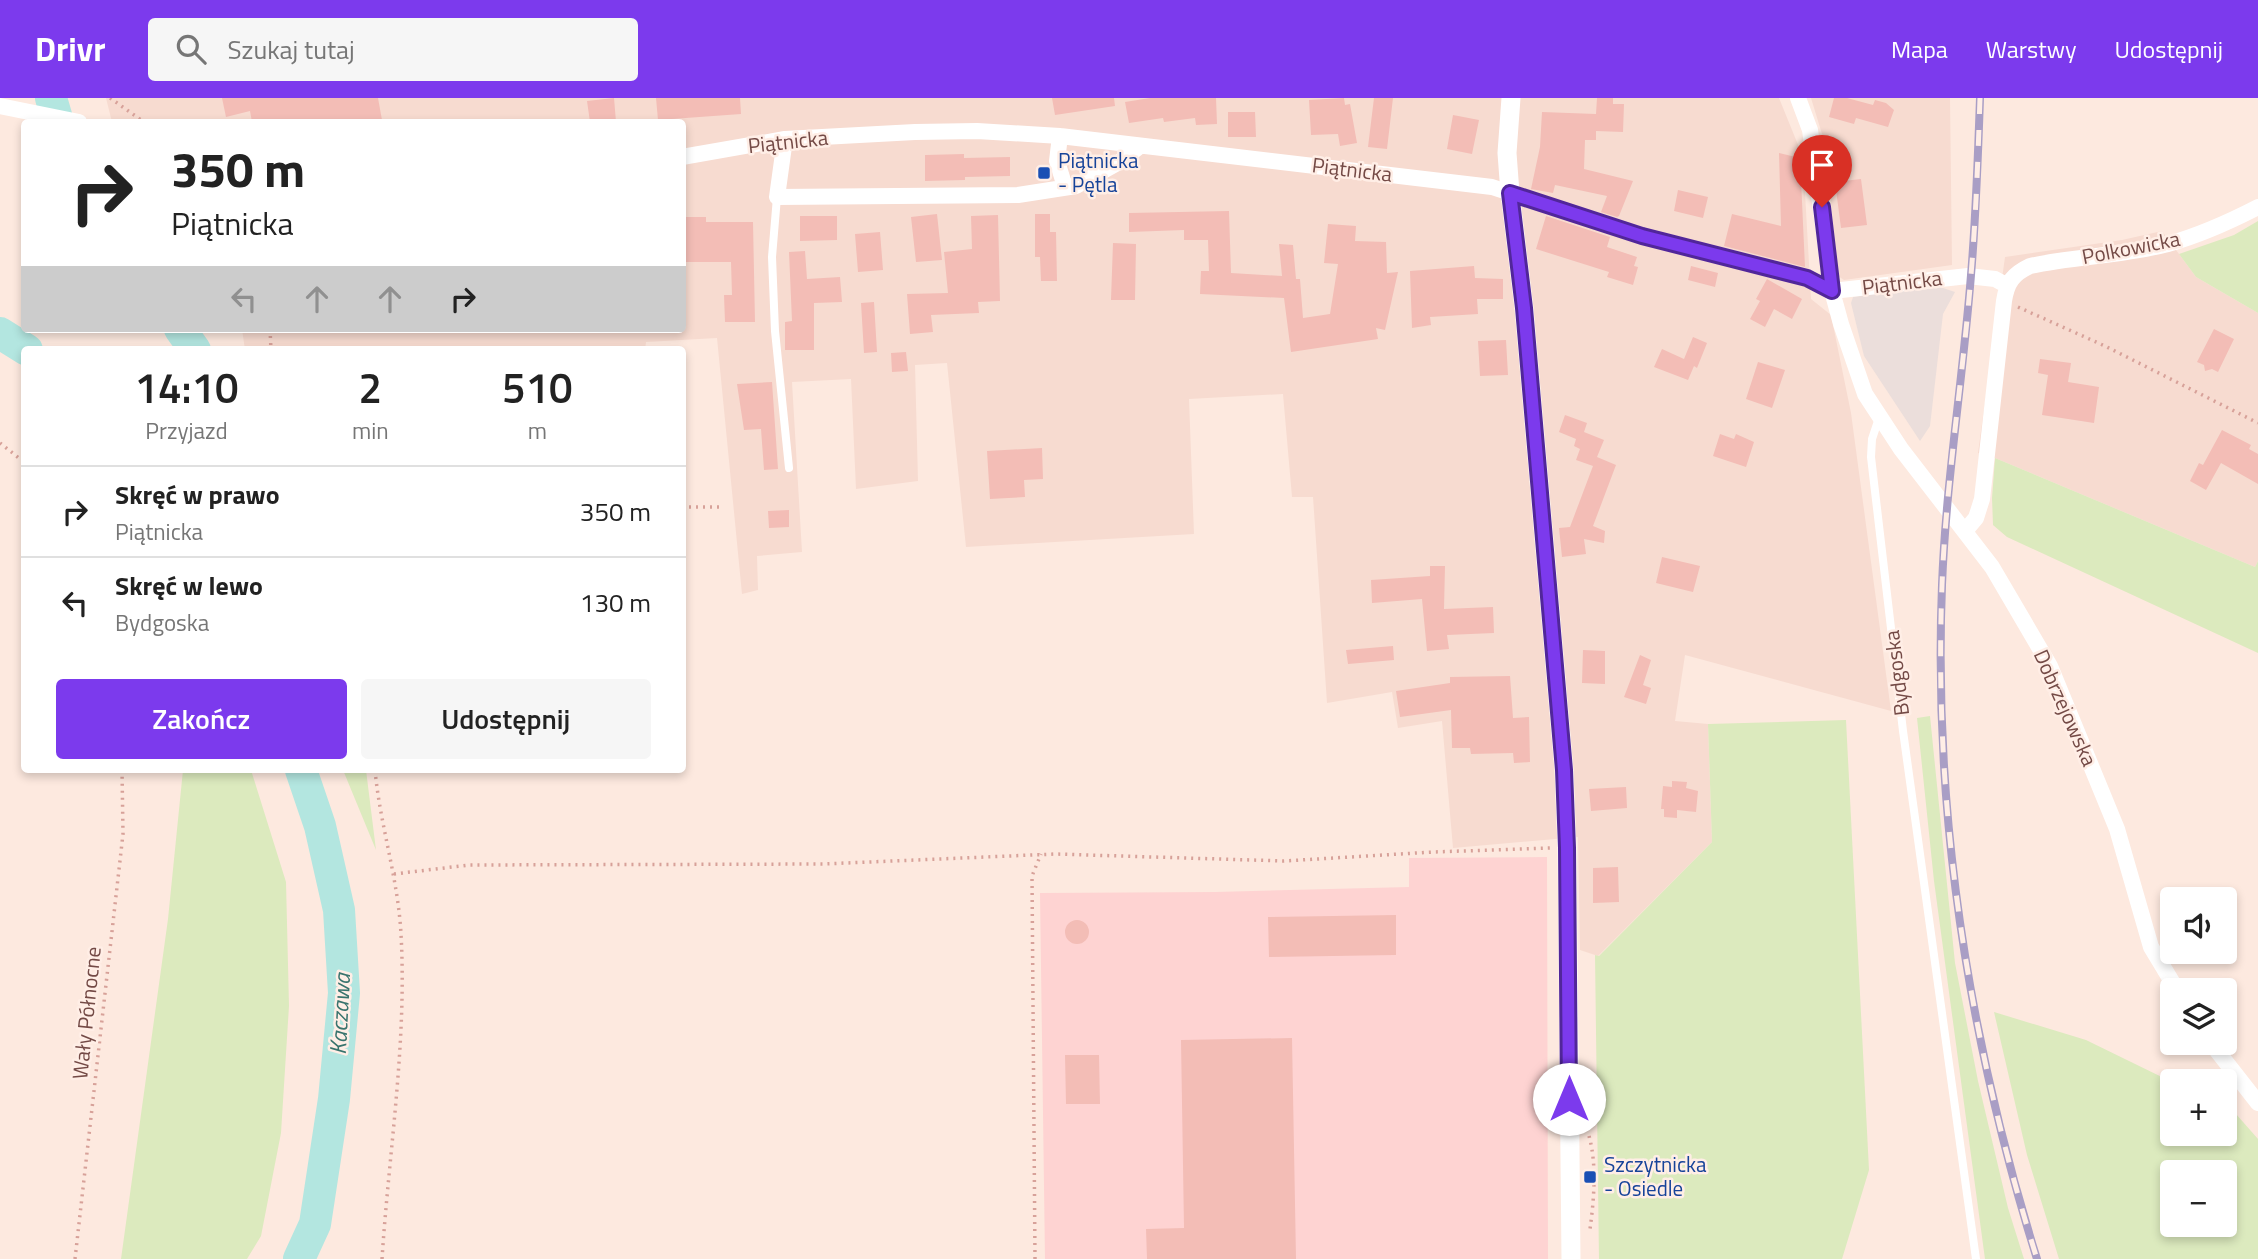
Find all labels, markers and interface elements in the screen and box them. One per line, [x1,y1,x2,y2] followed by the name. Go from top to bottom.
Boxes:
[148,18,638,81] search box
[35,24,106,74] text: Drivr
[172,30,210,68] icon: search
[228,30,355,69] text: Szukaj tutaj
[1891,31,1948,67] text: Mapa
[1986,31,2077,67] text: Warstwy
[2115,31,2223,67] text: Udostępnij
[746,121,830,161] street label: Piątnicka
[171,131,305,206] text: 350 m
[1792,135,1852,207] pin
[1058,144,1139,200] place label: Piątnicka - Pętla
[1803,146,1841,184] icon: arrive
[56,147,147,238] icon: right
[1310,148,1394,190] street label: Piątnicka
[1036,165,1052,181] marker: Piątnicka - Pętla
[171,199,294,247] text: Piątnicka
[2079,222,2183,272] street label: Polkowicka
[1860,261,1944,303] street label: Piątnicka
[225,280,263,318] icon: left
[298,280,336,318] icon: ahead
[371,280,409,318] icon: ahead
[444,280,482,318] icon: right
[134,355,239,419] text: 14:10
[359,355,382,419] text: 2
[502,355,573,419] text: 510
[145,413,228,448] text: Przyjazd
[352,413,389,448] text: min
[528,413,547,448] text: m
[115,475,280,514] text: Skręć w prawo
[580,492,651,531] text: 350 m
[56,493,94,531] icon: right
[115,514,203,549] text: Piątnicka
[115,566,263,605] text: Skręć w lewo
[580,583,651,622] text: 130 m
[56,584,94,622] icon: left
[115,605,209,640] text: Bydgoska
[1875,628,1917,718] street label: Bydgoska
[2026,644,2106,772] street label: Dobrzejowska
[56,679,347,759] button: Zakończ
[361,679,651,759] button: Udostępnij
[2160,887,2237,1237] map controls
[2160,887,2237,964] button: sound
[63,945,109,1081] street label: Wały Północne
[320,971,359,1056] water label: Kaczawa
[2160,978,2237,1055] button: layers
[1532,1062,1606,1136] position arrow
[2160,1069,2237,1146] button: +
[1604,1148,1707,1204] place label: Szczytnicka - Osiedle
[2160,1160,2237,1237] button: −
[1582,1169,1598,1185] marker: Szczytnicka - Osiedle

